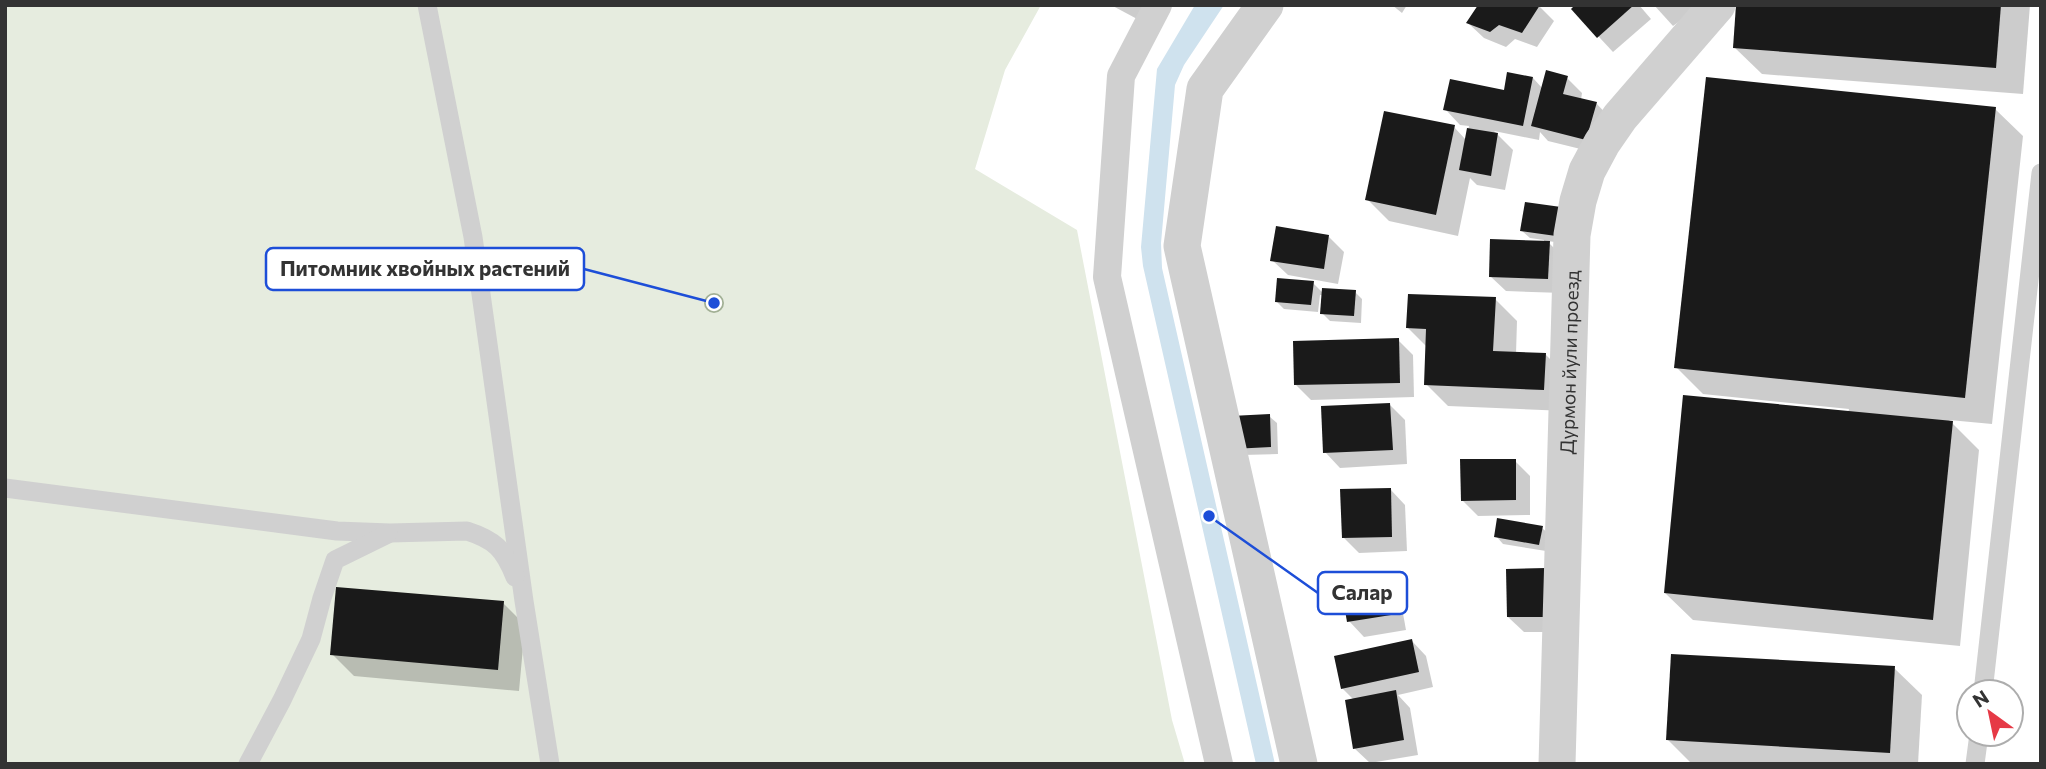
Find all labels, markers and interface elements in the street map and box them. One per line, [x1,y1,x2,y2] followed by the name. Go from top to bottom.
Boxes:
[266,248,584,290] callout: Питомник хвойных растений
[280,255,570,280] text: Питомник хвойных растений
[1554,270,1583,455] street label: Дурмон йули проезд
[1318,572,1407,614] callout: Салар
[1331,579,1393,604] text: Салар
[1955,678,2025,748] north arrow
[1968,685,1993,712] text: N

